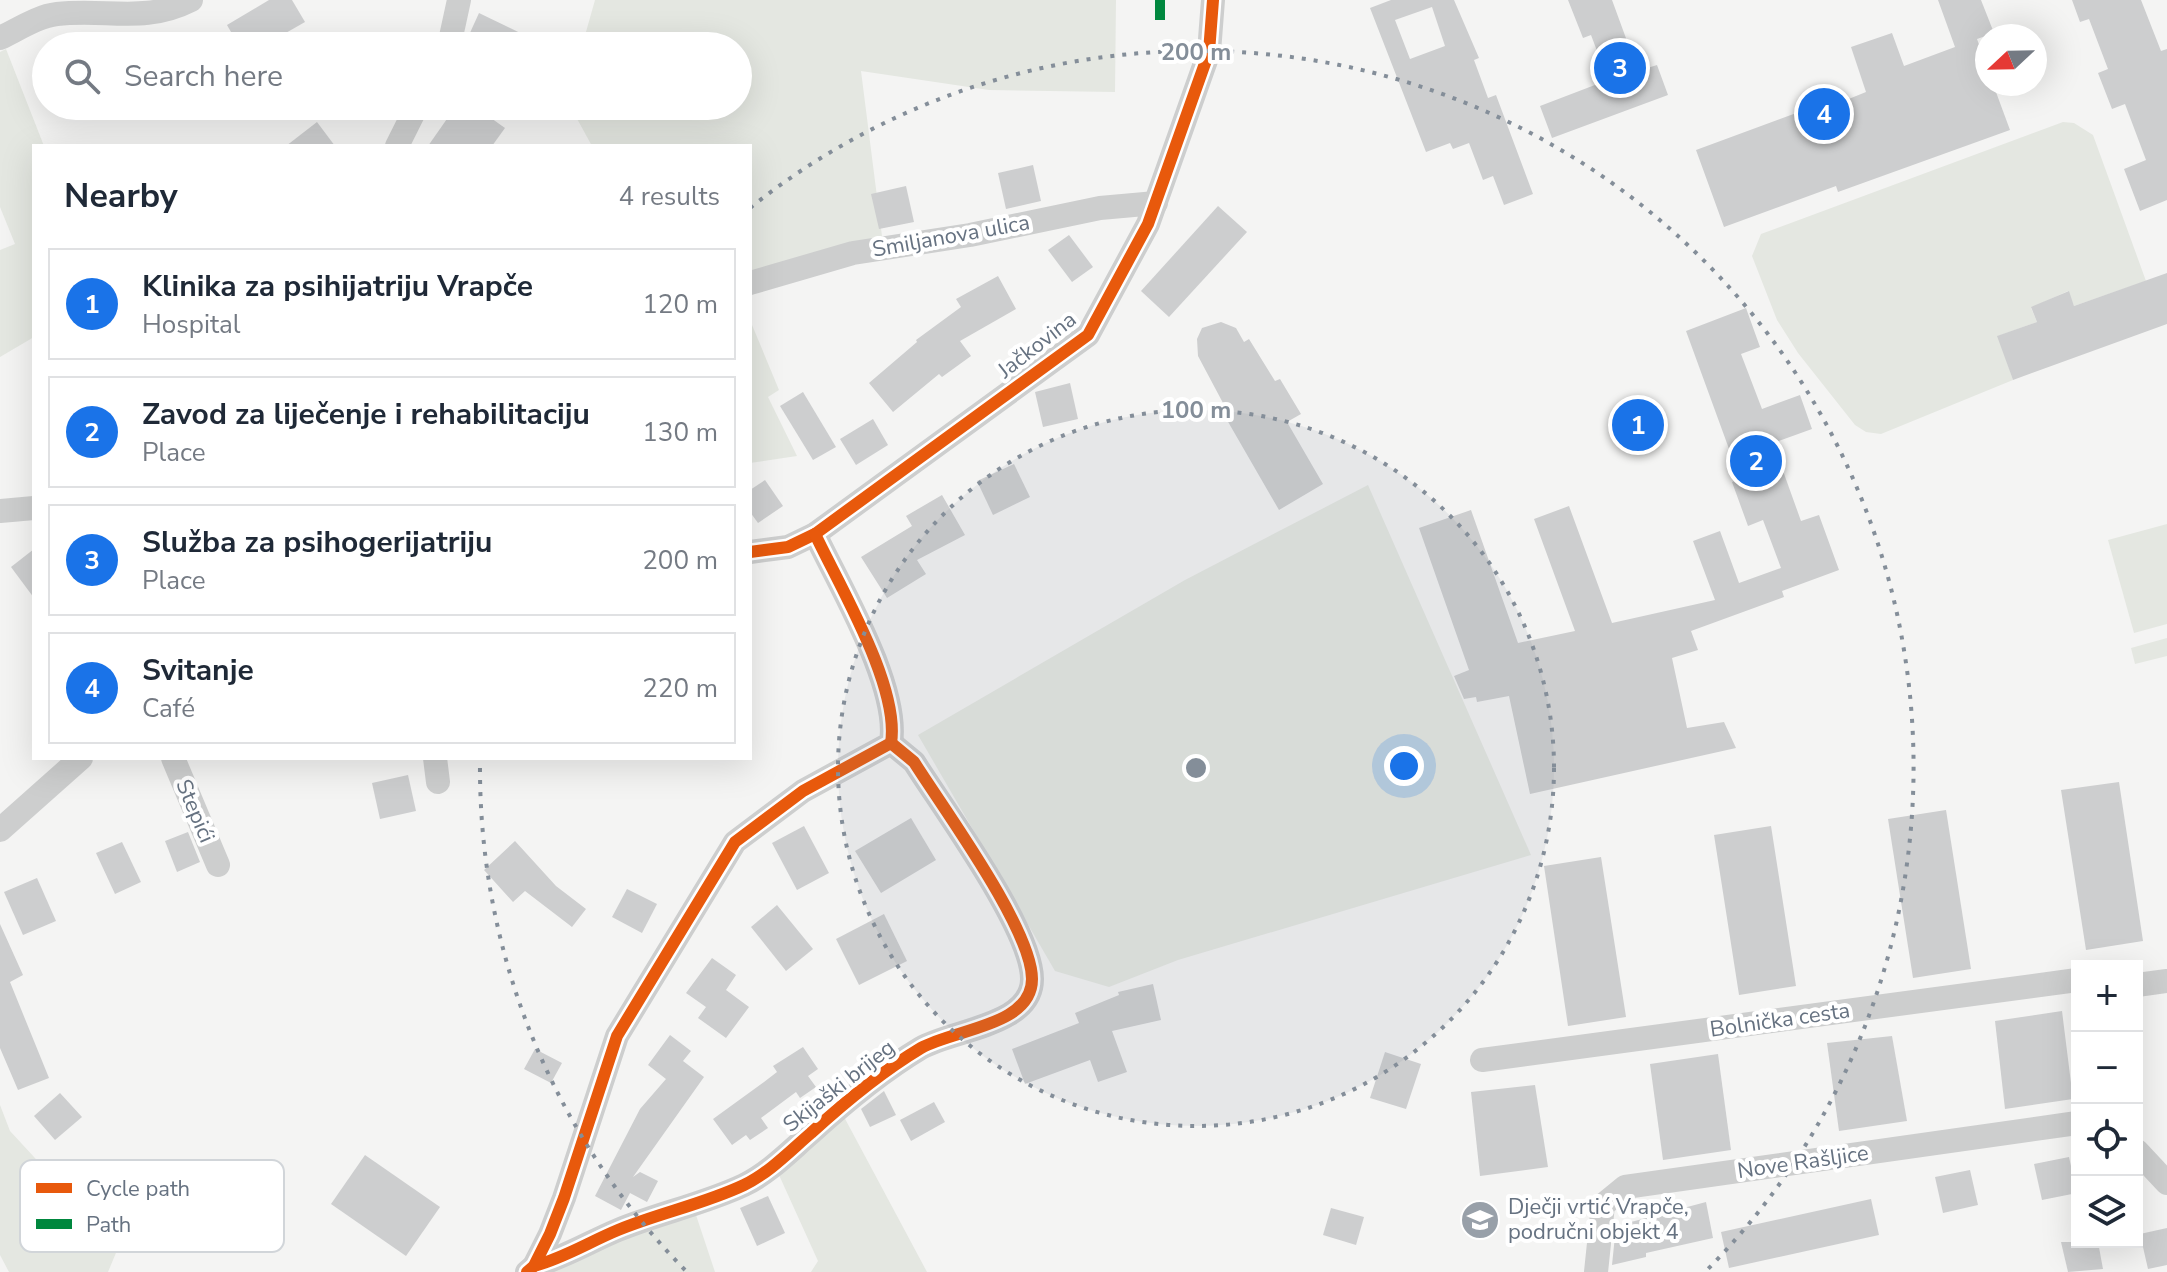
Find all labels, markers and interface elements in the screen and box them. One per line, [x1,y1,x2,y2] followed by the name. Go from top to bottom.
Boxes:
[1975,24,2047,96] north arrow
[32,32,752,120] search box
[1161,36,1231,68] text: 200 m
[1594,38,1646,98] pin: 3
[60,54,104,98] icon: search
[124,56,283,97] text: Search here
[1798,84,1850,144] pin: 4
[64,173,178,219] text: Nearby
[619,179,720,214] text: 4 results
[870,207,1032,265] street label: Smiljanova ulica
[142,266,533,307] text: Klinika za psihijatriju Vrapče
[84,287,100,322] text: 1
[642,287,718,322] text: 120 m
[991,305,1083,386] street label: Jačkovina
[142,307,241,342] text: Hospital
[142,394,590,435] text: Zavod za liječenje i rehabilitaciju
[1161,394,1231,426] text: 100 m
[1612,395,1664,455] pin: 1
[84,415,100,450] text: 2
[642,415,718,450] text: 130 m
[1730,431,1782,491] pin: 2
[142,435,206,470] text: Place
[142,522,492,563] text: Služba za psihogerijatriju
[84,543,100,578] text: 3
[642,543,718,578] text: 200 m
[142,563,206,598] text: Place
[142,650,254,691] text: Svitanje
[84,671,100,706] text: 4
[642,671,718,706] text: 220 m
[142,691,195,726] text: Café
[1384,746,1424,786] your location
[1182,754,1210,782] centre of rings
[168,775,222,847] street label: Stepići
[2071,960,2143,1248] map controls
[2071,960,2143,1032] button: +
[1708,995,1852,1045] street label: Bolnička cesta
[2071,1032,2143,1104] button: −
[777,1033,901,1139] street label: Skijaški brijeg
[2071,1104,2143,1176] button: locate
[1735,1138,1871,1186] street label: Nove Rašljice
[20,1160,284,1252] legend
[86,1174,190,1204] text: Cycle path
[2071,1176,2143,1248] button: layers
[1508,1192,1689,1247] place label: Dječji vrtić Vrapče, područni objekt 4
[1459,1199,1501,1241] school or university icon: Dječji vrtić Vrapče, područni objekt 4
[86,1210,131,1240] text: Path

